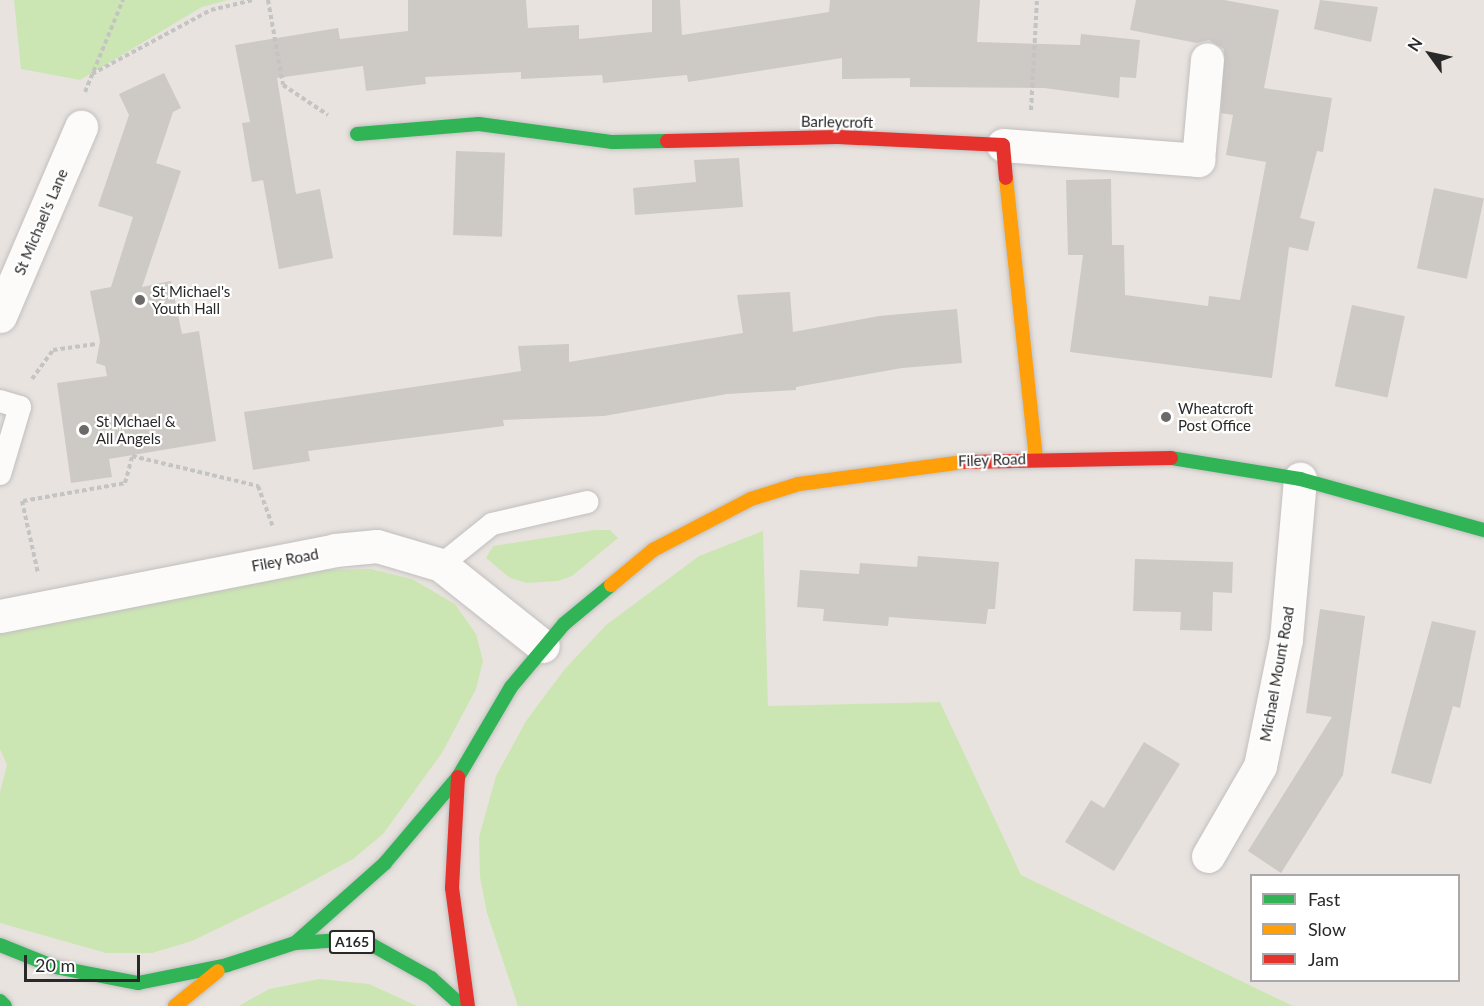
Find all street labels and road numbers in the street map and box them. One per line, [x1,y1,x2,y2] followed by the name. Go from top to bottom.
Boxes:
[801,112,873,132] street label: Barleycroft
[11,166,71,278] street label: St Michael's Lane
[958,450,1026,470] street label: Filey Road
[250,545,320,575] street label: Filey Road
[1256,605,1298,743] street label: Michael Mount Road
[328,931,376,953] road number: A165

